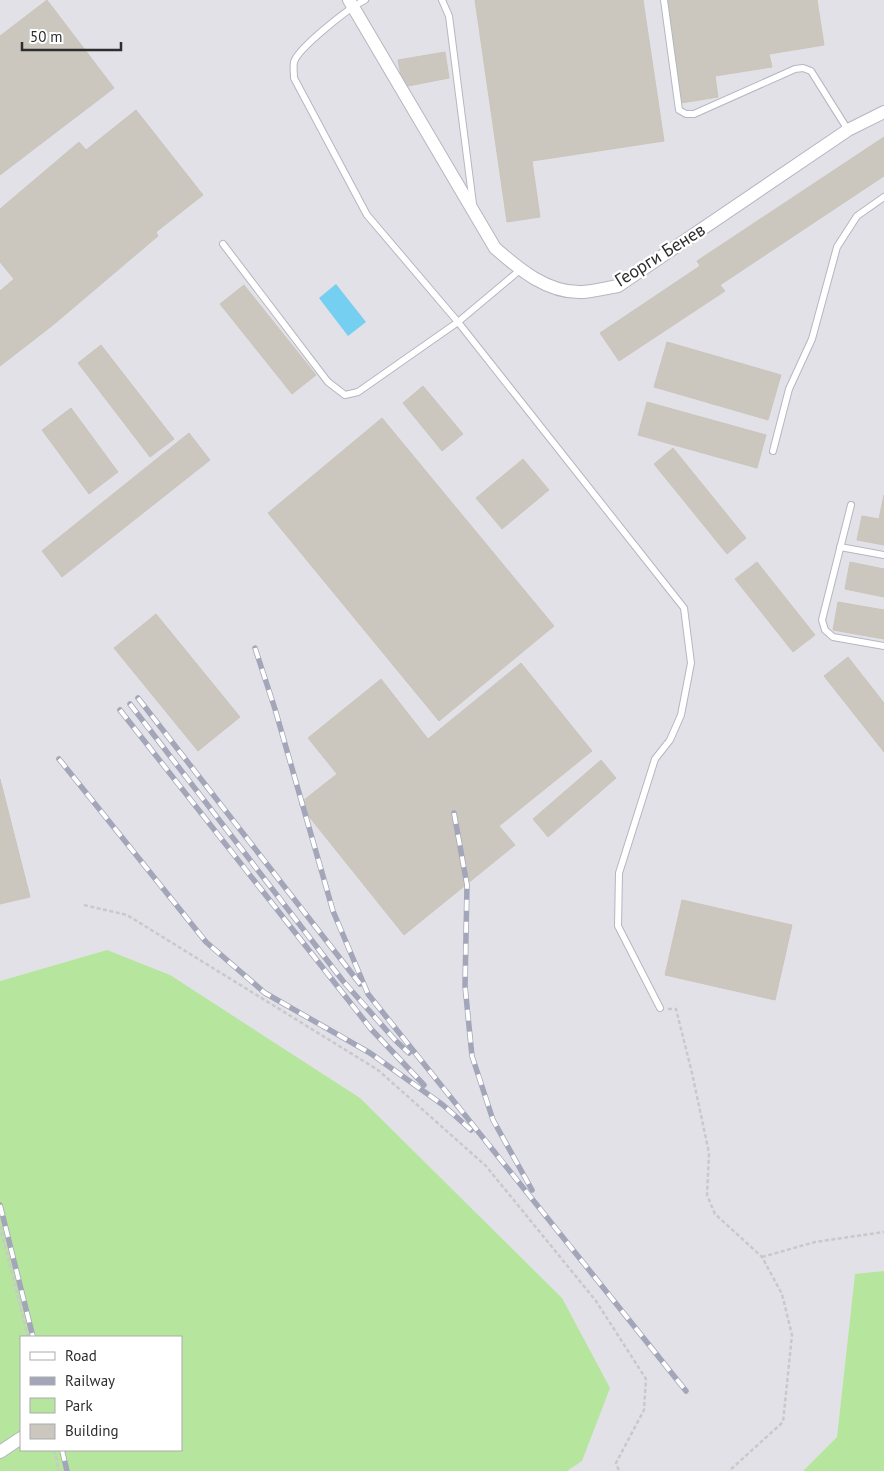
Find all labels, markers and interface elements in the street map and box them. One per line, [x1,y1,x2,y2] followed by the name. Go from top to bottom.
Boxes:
[22,20,121,52] scale bar
[30,27,63,46] text: 50 m
[610,218,709,291] street label: Георги Бенев
[20,1336,182,1451] legend
[65,1346,97,1365] text: Road
[65,1371,115,1390] text: Railway
[65,1396,93,1415] text: Park
[65,1421,119,1440] text: Building

